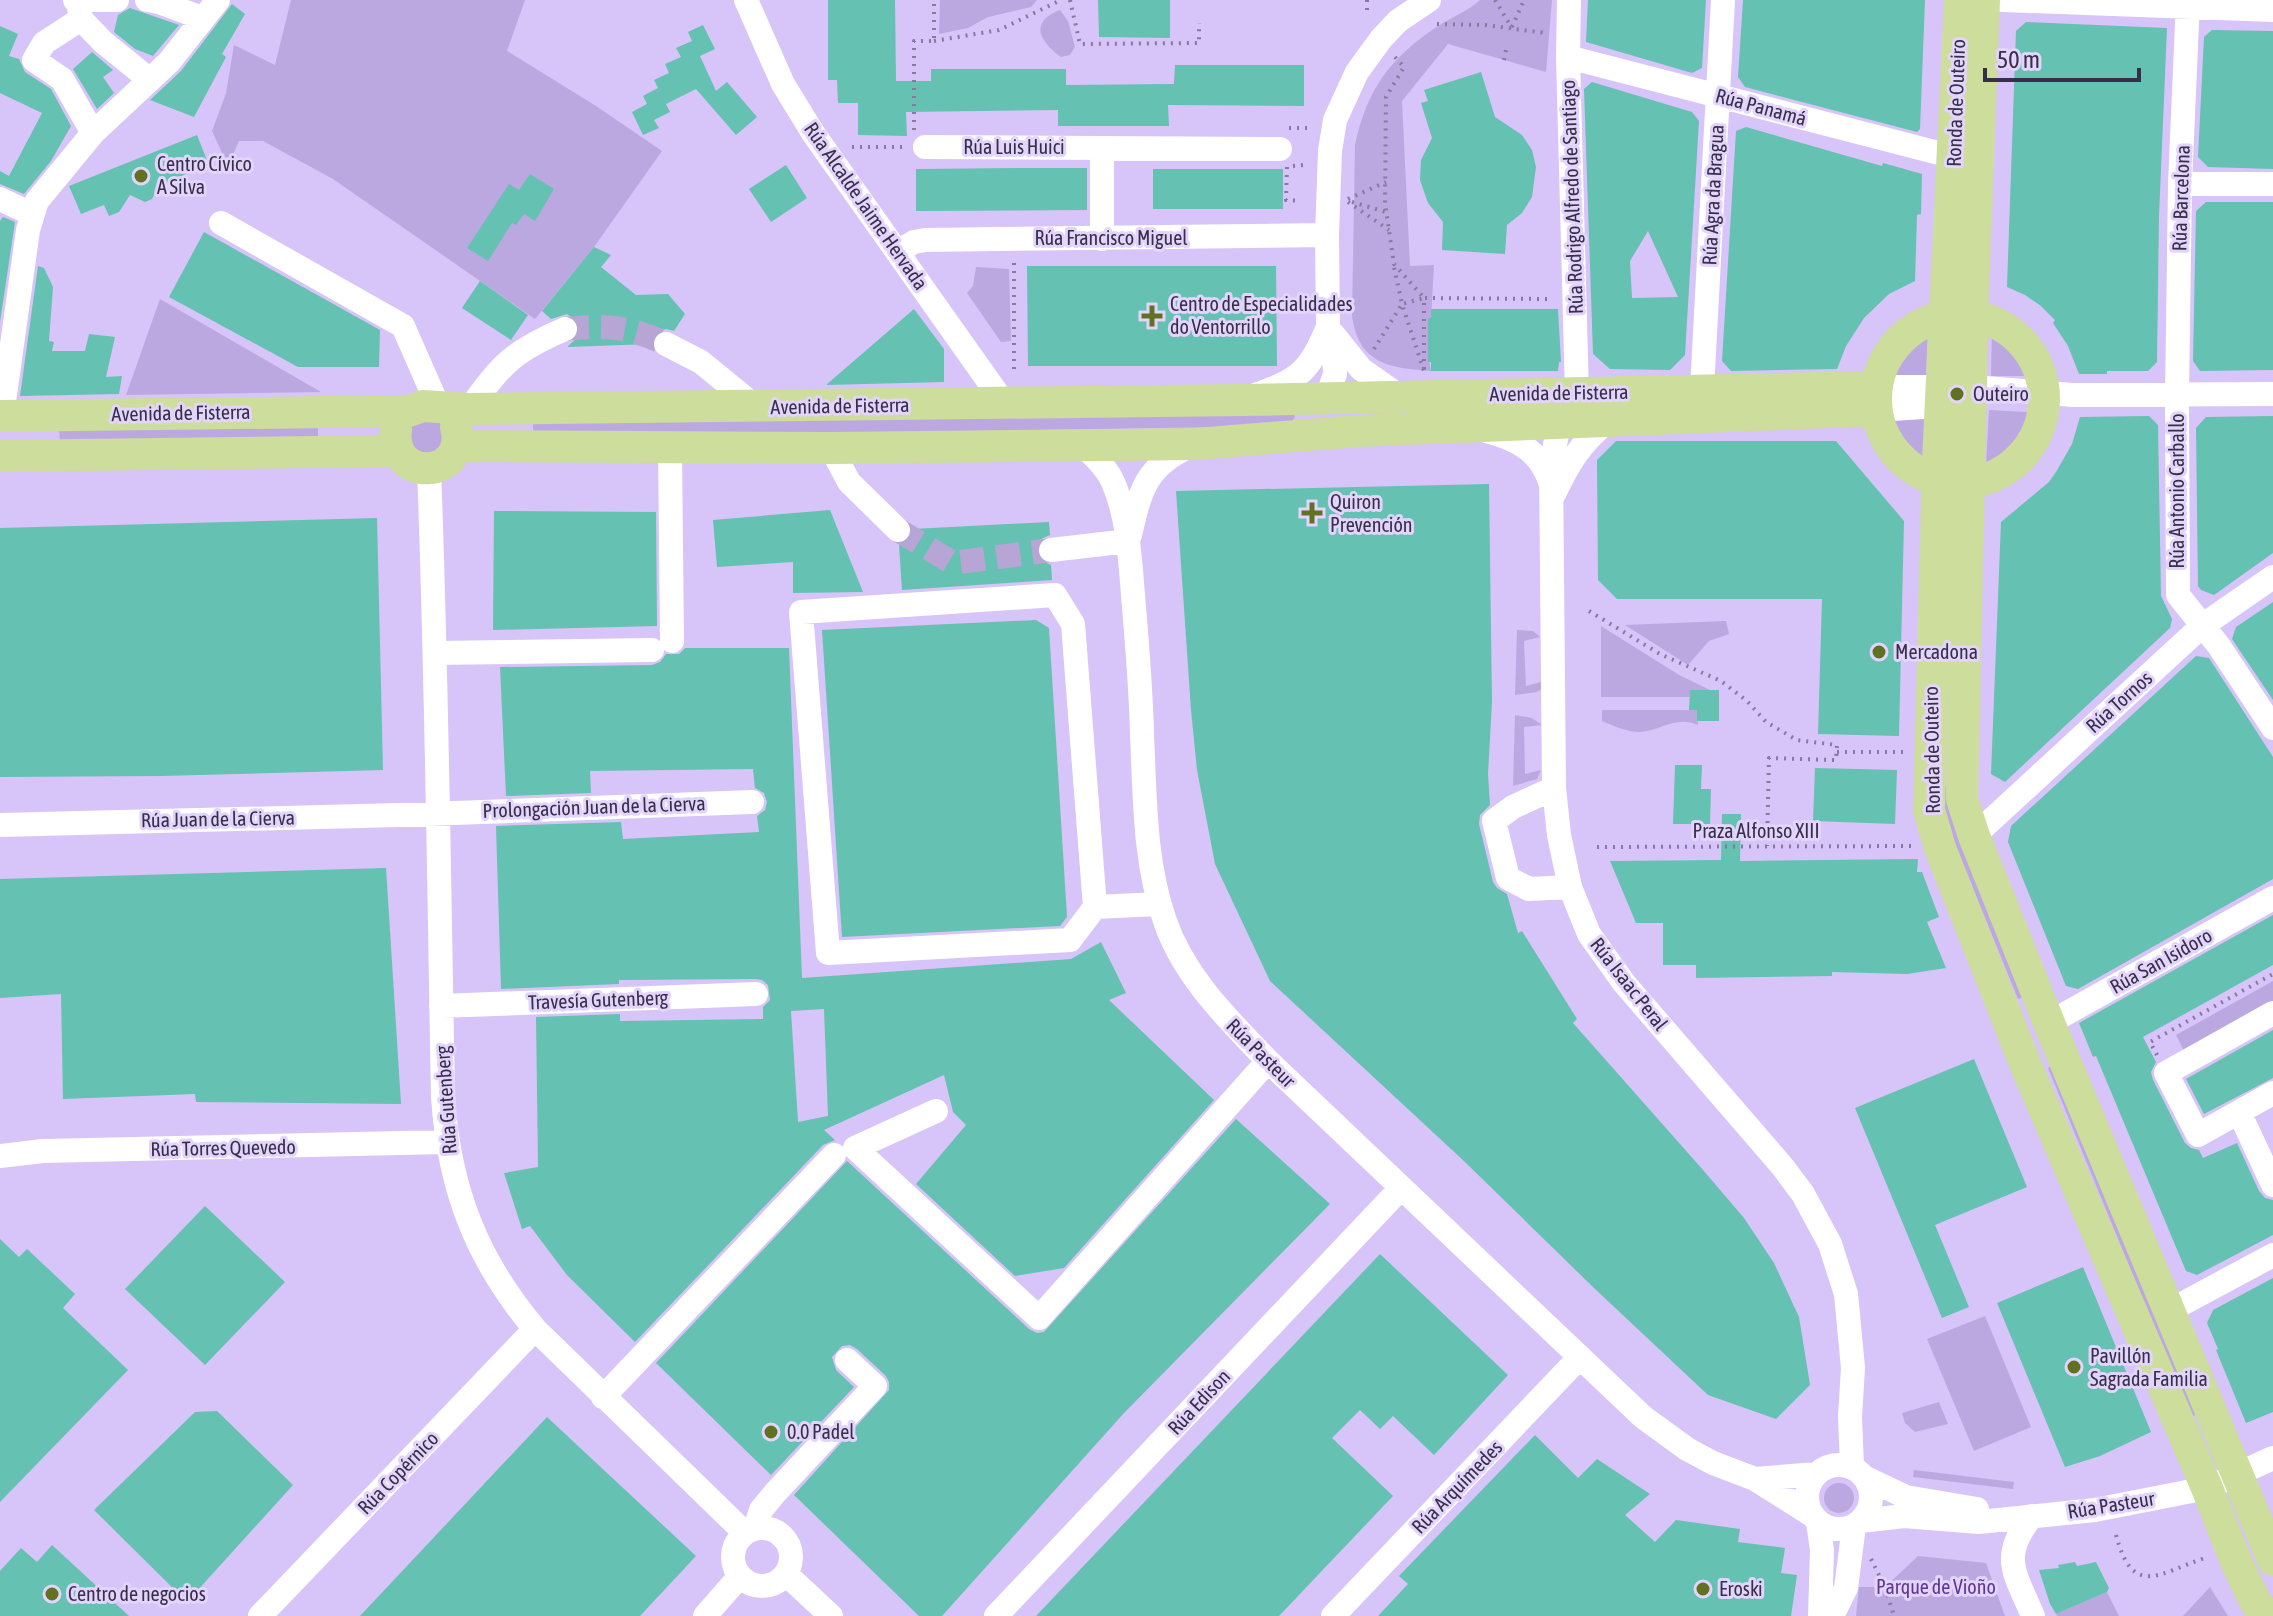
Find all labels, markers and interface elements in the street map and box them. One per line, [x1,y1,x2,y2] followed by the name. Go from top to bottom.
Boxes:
[1985,32,2139,82] scale bar
[1942,39,1969,167] street label: Ronda de Outeiro
[1997,46,2040,73] text: 50 m
[1556,79,1587,315] street label: Rúa Rodrigo Alfredo de Santiago
[1713,83,1809,130] street label: Rúa Panamá
[800,118,933,294] street label: Rúa Alcalde Jaime Hervada
[1697,124,1728,266] street label: Rúa Agra da Bragua
[963,135,1065,158] street label: Rúa Luis Huici
[2167,144,2194,252] street label: Rúa Barcelona
[157,152,252,198] place label: Centro Cívico A Silva
[132,167,150,185] marker: Centro Cívico A Silva
[1034,226,1188,249] street label: Rúa Francisco Miguel
[1170,292,1353,338] place label: Centro de Especialidades do Ventorrillo
[1141,305,1163,327] marker: Centro de Especialidades do Ventorrillo
[1489,380,1629,405] street label: Avenida de Fisterra
[1973,382,2029,405] place label: Outeiro
[1948,385,1966,403] marker: Outeiro
[770,393,910,418] street label: Avenida de Fisterra
[111,400,251,425] street label: Avenida de Fisterra
[2165,413,2188,569] street label: Rúa Antonio Carballo
[1330,490,1413,536] place label: Quiron Prevención
[1301,502,1323,524] marker: Quiron Prevención
[1895,640,1978,663] place label: Mercadona
[1870,643,1888,661] marker: Mercadona
[2081,666,2156,737] street label: Rúa Tornos
[1919,686,1944,814] street label: Ronda de Outeiro
[482,791,706,822] street label: Prolongación Juan de la Cierva
[141,806,295,831] street label: Rúa Juan de la Cierva
[1692,819,1820,842] street label: Praza Alfonso XIII
[2106,923,2216,998] street label: Rúa San Isidoro
[1586,933,1673,1035] street label: Rúa Isaac Peral
[527,986,669,1013] street label: Travesía Gutenberg
[1222,1014,1301,1093] street label: Rúa Pasteur
[430,1045,461,1155] street label: Rúa Gutenberg
[150,1135,296,1160] street label: Rúa Torres Quevedo
[2090,1344,2208,1390] place label: Pavillón Sagrada Familia
[2065,1358,2083,1376] marker: Pavillón Sagrada Familia
[1163,1364,1234,1439] street label: Rúa Edison
[787,1420,855,1443] place label: 0.0 Padel
[762,1423,780,1441] marker: 0.0 Padel
[353,1427,443,1519] street label: Rúa Copérnico
[1407,1435,1507,1538] street label: Rúa Arquímedes
[2066,1486,2157,1523] street label: Rúa Pasteur
[1876,1575,1996,1598] park label: Parque de Vioño
[1719,1577,1763,1600] place label: Eroski
[1694,1580,1712,1598] marker: Eroski
[68,1582,206,1605] place label: Centro de negocios
[43,1585,61,1603] marker: Centro de negocios

